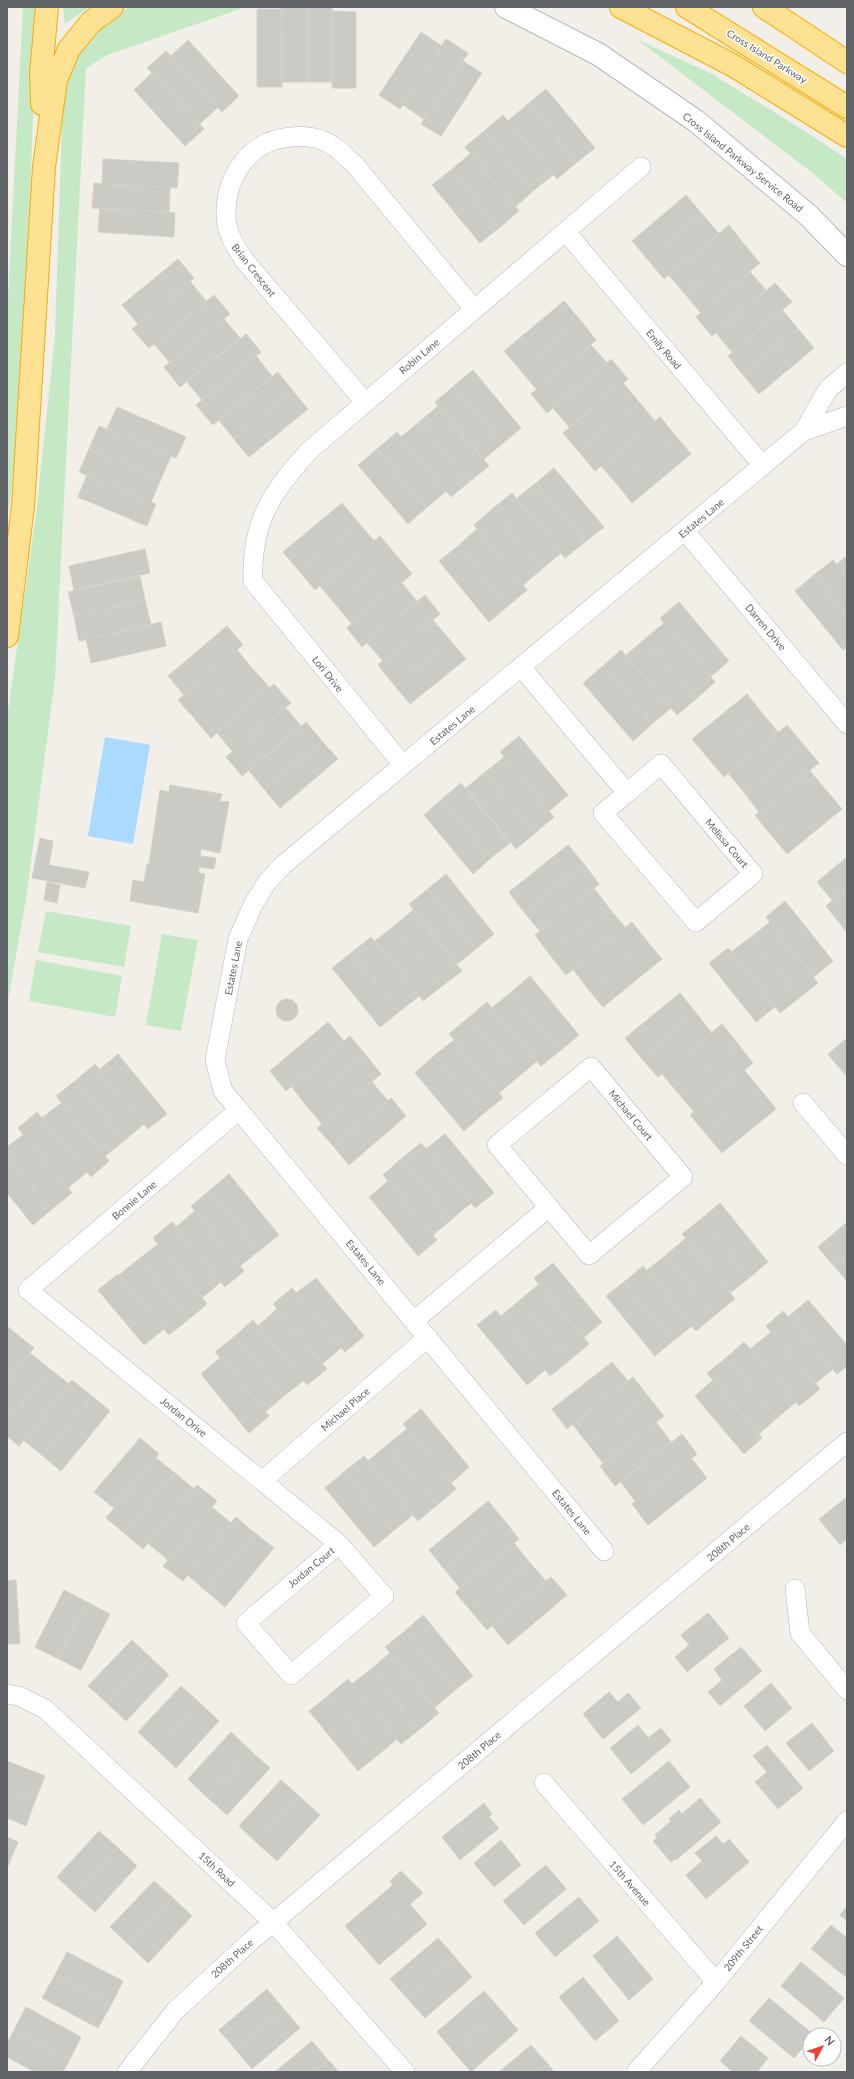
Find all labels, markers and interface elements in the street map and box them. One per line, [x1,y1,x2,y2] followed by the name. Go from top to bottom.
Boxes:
[725,26,810,86] street label: Cross Island Parkway
[680,110,806,214] street label: Cross Island Parkway Service Road
[229,241,279,299] street label: Brian Crescent
[644,327,684,371] street label: Emily Road
[396,336,442,376] street label: Robin Lane
[676,496,726,540] street label: Estates Lane
[743,601,789,653] street label: Darren Drive
[310,654,346,694] street label: Lori Drive
[427,703,477,747] street label: Estates Lane
[703,816,751,870] street label: Melissa Court
[222,940,244,996] street label: Estates Lane
[606,1087,656,1143] street label: Michael Court
[109,1178,159,1222] street label: Bonnie Lane
[344,1237,388,1287] street label: Estates Lane
[318,1385,372,1433] street label: Michael Place
[159,1395,209,1439] street label: Jordan Drive
[550,1487,594,1537] street label: Estates Lane
[704,1521,752,1563] street label: 208th Place
[285,1544,337,1590] street label: Jordan Court
[455,1729,503,1771] street label: 208th Place
[196,1849,238,1889] street label: 15th Road
[607,1858,653,1908] street label: 15th Avenue
[721,1922,765,1973] street label: 209th Street
[209,1936,255,1980] street label: 208th Place
[802,2027,842,2067] north arrow
[822,2033,838,2048] text: N

